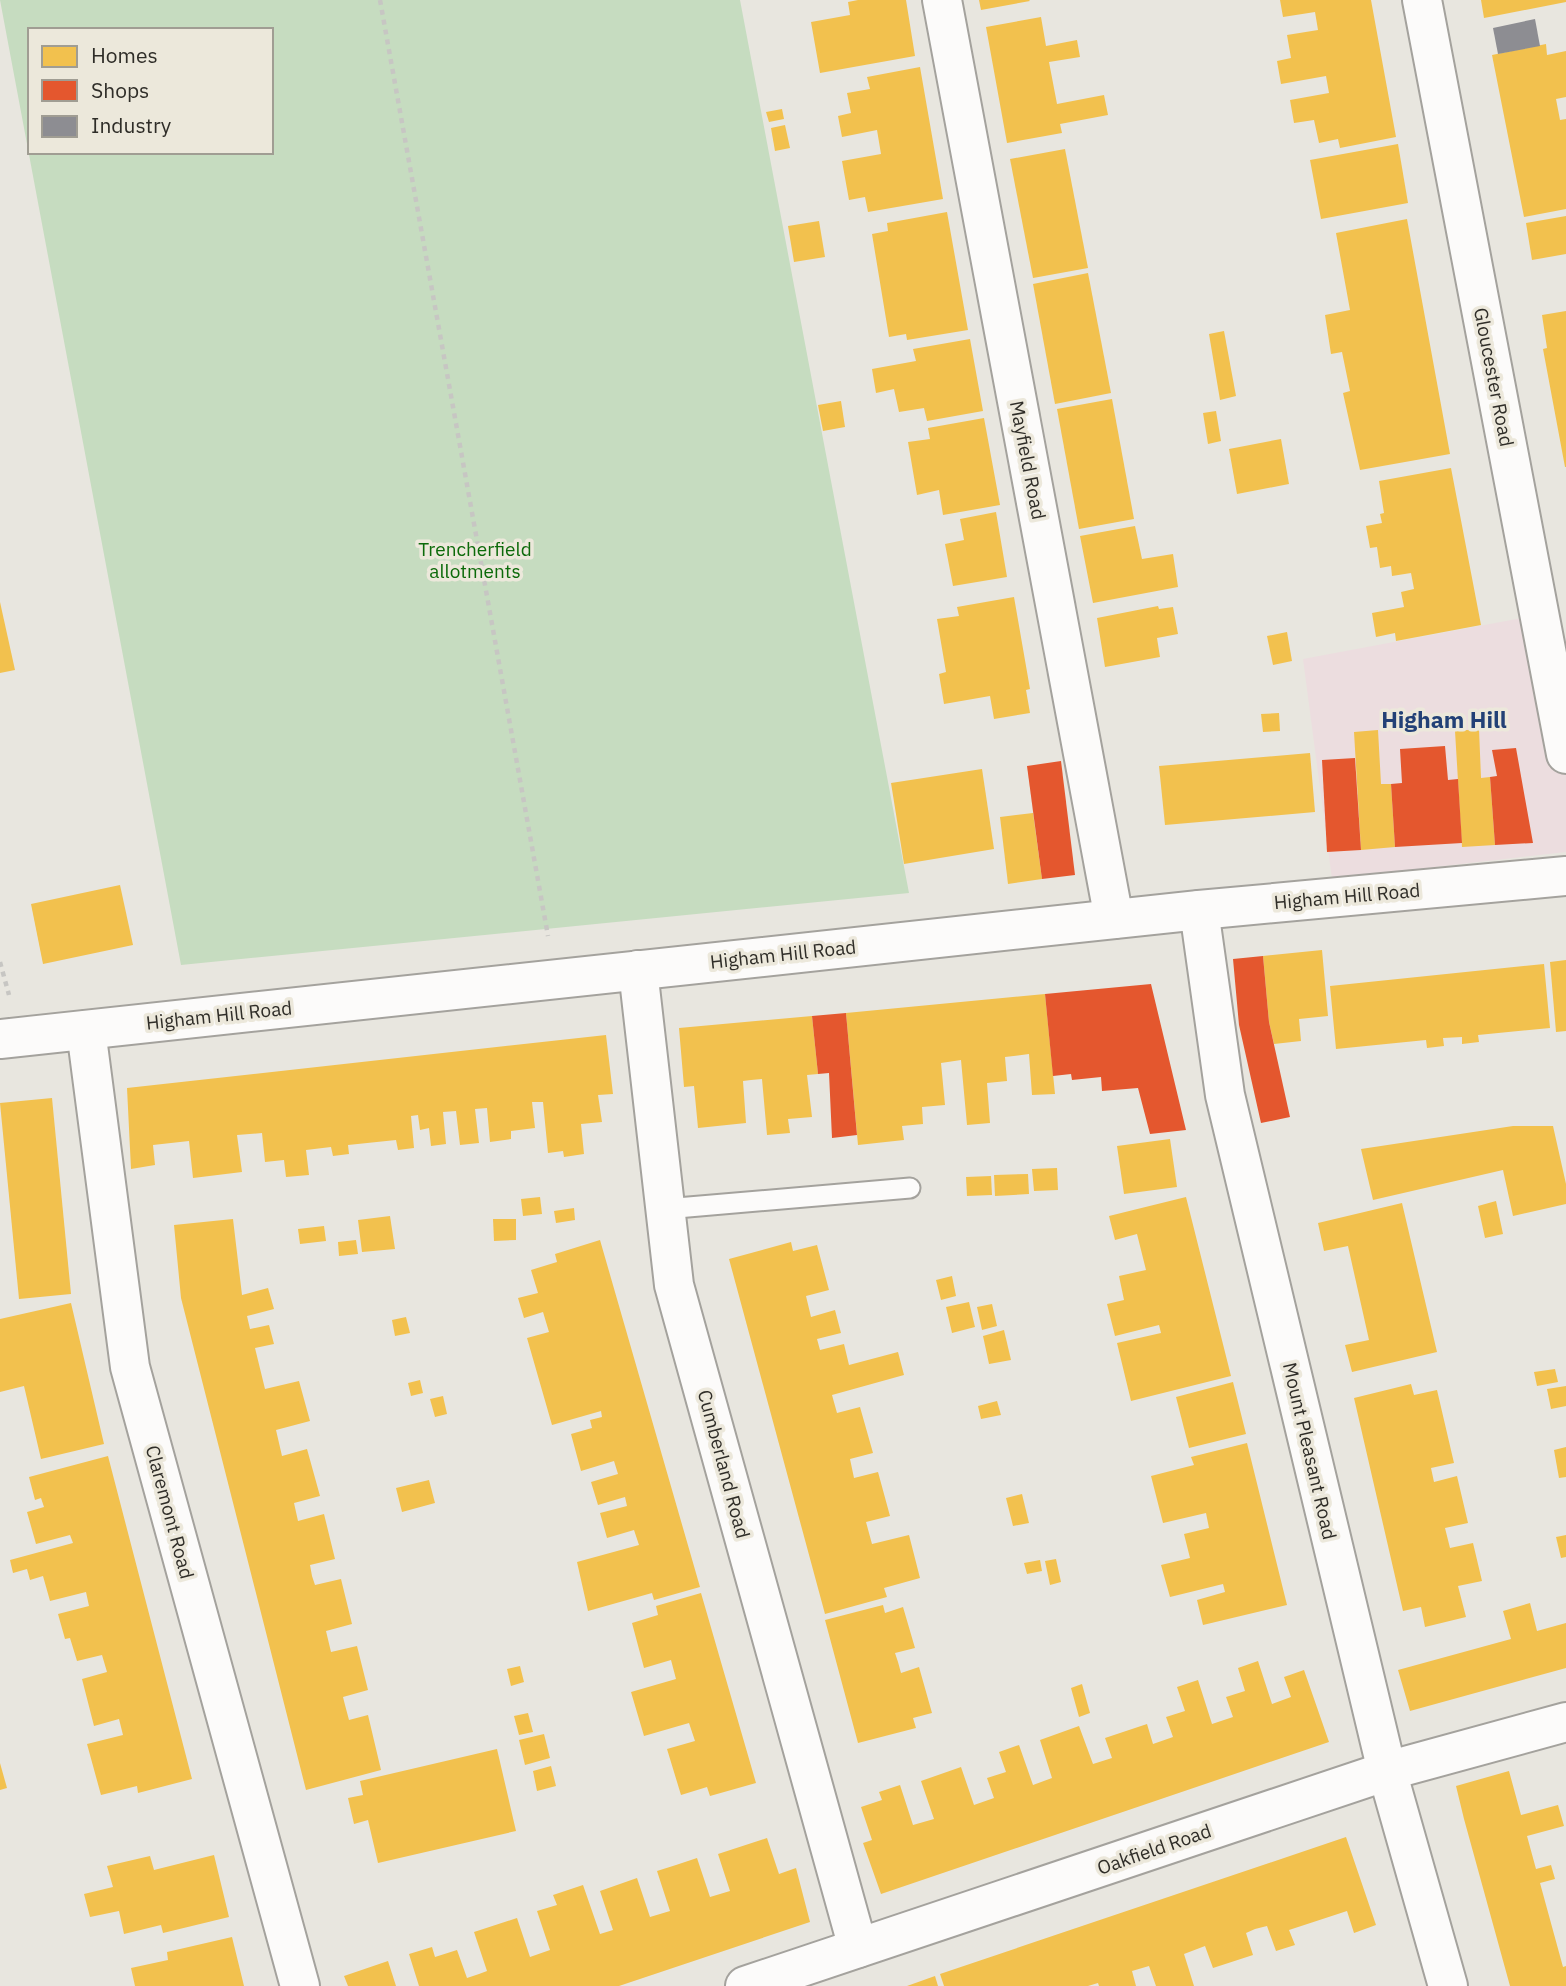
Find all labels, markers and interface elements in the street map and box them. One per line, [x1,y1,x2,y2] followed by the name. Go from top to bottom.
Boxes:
[28,28,273,154] legend
[91,41,158,69] text: Homes
[91,76,149,104] text: Shops
[91,111,172,139] text: Industry
[1469,306,1519,448] street label: Gloucester Road
[1005,399,1051,521] street label: Mayfield Road
[418,537,532,583] park label: Trencherfield allotments
[1381,704,1507,734] district label: Higham Hill
[1273,878,1421,914] street label: Higham Hill Road
[709,934,857,974] street label: Higham Hill Road
[145,995,293,1035] street label: Higham Hill Road
[1278,1360,1342,1542] street label: Mount Pleasant Road
[693,1387,755,1541] street label: Cumberland Road
[141,1443,199,1581] street label: Claremont Road
[1094,1818,1214,1880] street label: Oakfield Road

